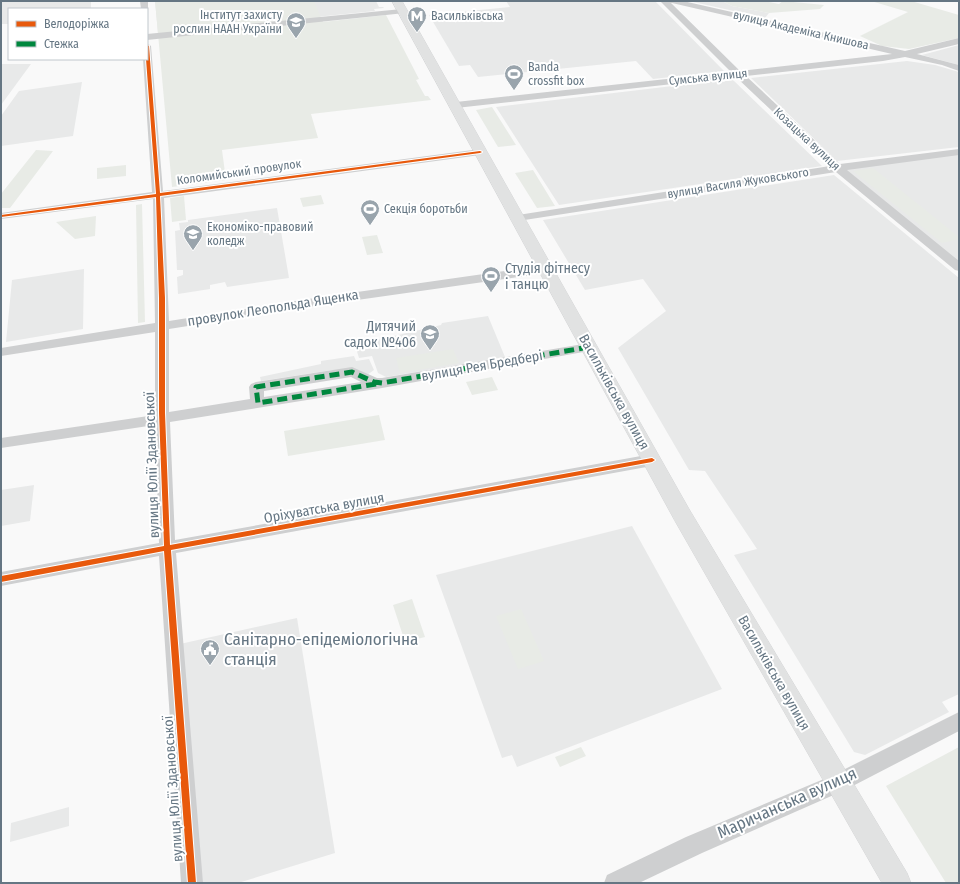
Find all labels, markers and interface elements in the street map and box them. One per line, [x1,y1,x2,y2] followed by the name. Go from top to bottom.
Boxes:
[406,5,428,33] metro station icon: Васильківська
[8,8,148,60] legend
[173,8,283,36] place label: Інститут захисту рослин НААН України
[732,8,870,52] street label: вулиця Академіка Книшова
[431,9,504,23] place label: Васильківська
[285,11,307,39] school or university icon: Інститут захисту рослин НААН України
[44,17,110,31] text: Велодоріжка
[44,37,79,51] text: Стежка
[528,60,585,88] place label: Banda crossfit box
[503,63,525,91] sports icon: Banda crossfit box
[668,66,748,88] street label: Сумська вулиця
[771,105,843,173] street label: Козацька вулиця
[176,156,302,188] street label: Коломийський провулок
[666,165,810,201] street label: вулиця Василя Жуковського
[359,198,381,226] sports icon: Секція боротьби
[384,202,468,216] place label: Секція боротьби
[207,220,313,248] place label: Економіко-правовий коледж
[182,223,204,251] school or university icon: Економіко-правовий коледж
[505,260,591,293] place label: Студія фітнесу і танцю
[480,265,502,293] sports icon: Студія фітнесу і танцю
[186,286,360,330] street label: провулок Леопольда Ященка
[344,318,416,351] place label: Дитячий садок №406
[419,323,441,351] school or university icon: Дитячий садок №406
[575,331,653,453] street label: Васильківська вулиця
[420,347,544,385] street label: вулиця Рея Бредбері
[141,391,163,539] street label: вулиця Юлії Здановської
[262,489,386,527] street label: Оріхуватська вулиця
[734,613,814,733] street label: Васильківська вулиця
[224,629,418,670] place label: Санітарно-епідеміологічна станція
[199,638,221,666] public building icon: Санітарно-епідеміологічна станція
[159,715,187,863] street label: вулиця Юлії Здановської
[714,763,860,843] street label: Маричанська вулиця

